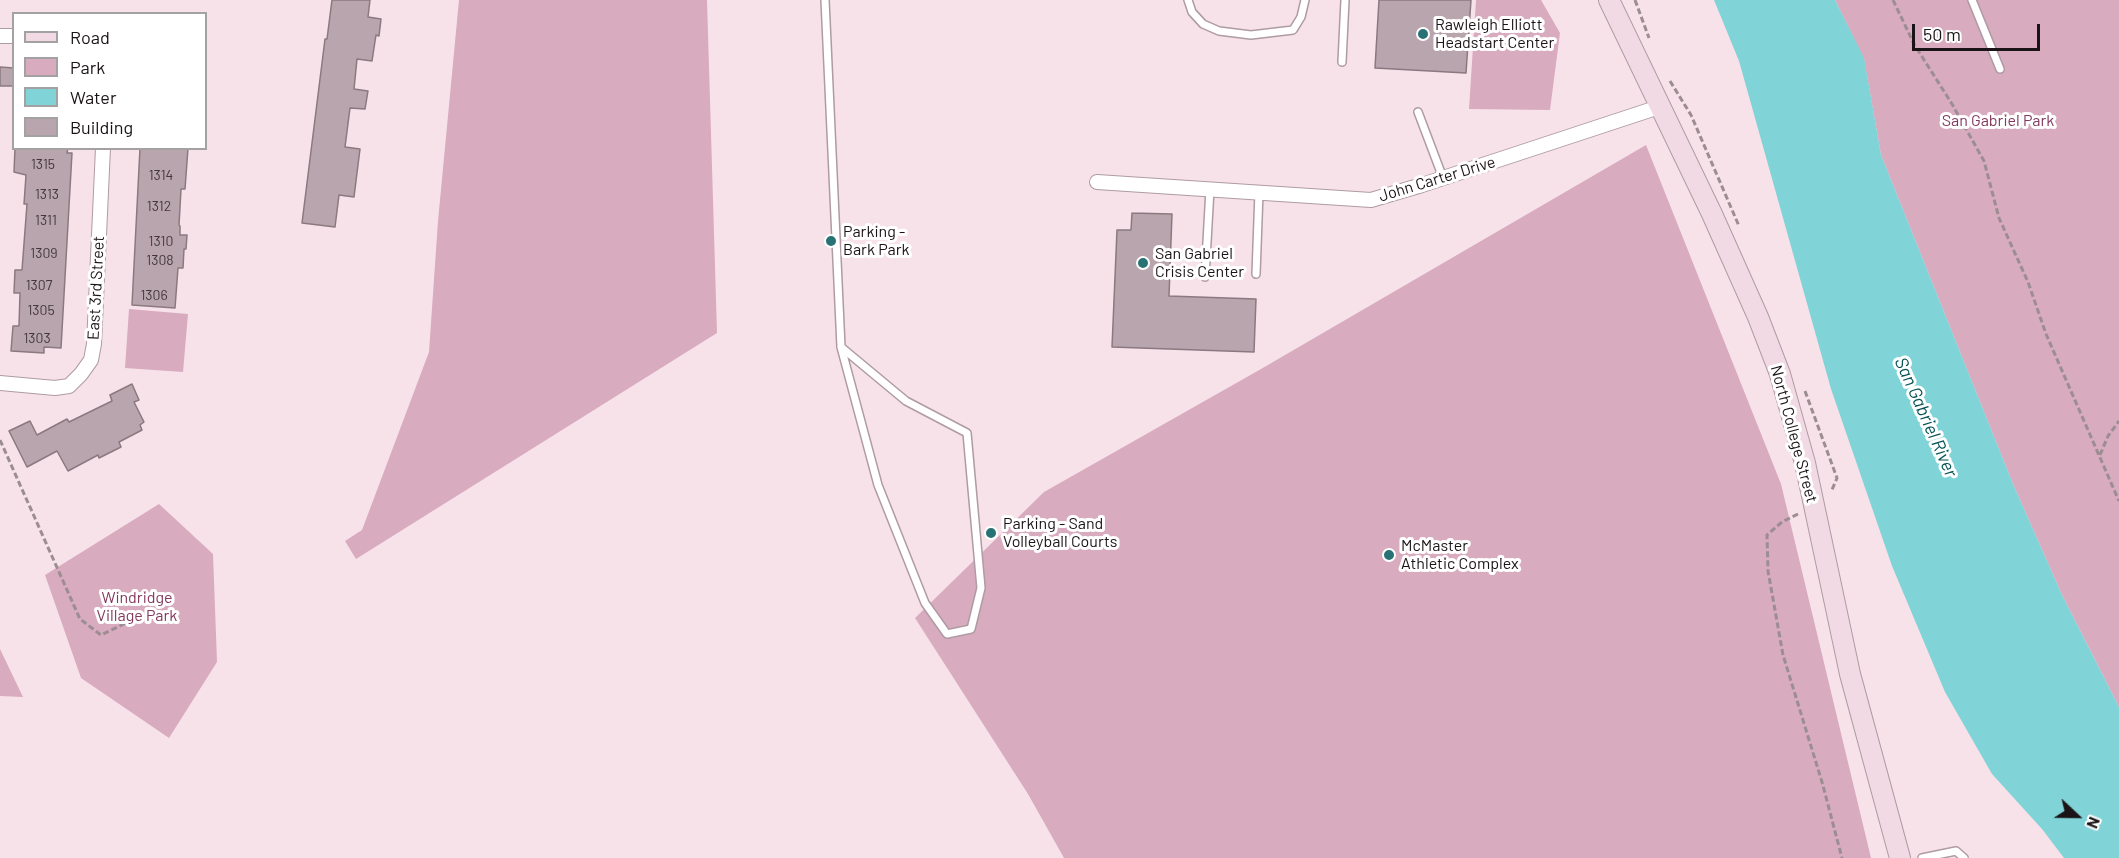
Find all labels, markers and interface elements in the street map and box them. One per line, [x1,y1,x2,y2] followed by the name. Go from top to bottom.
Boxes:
[12,12,207,150] legend
[1915,12,2042,50] scale bar
[1435,15,1554,53] place label: Rawleigh Elliott Headstart Center
[1923,23,1961,45] text: 50 m
[70,26,110,48] text: Road
[1416,27,1430,41] marker: Rawleigh Elliott Headstart Center
[70,56,105,78] text: Park
[70,86,117,108] text: Water
[1942,111,2054,131] park label: San Gabriel Park
[70,116,133,138] text: Building
[1376,152,1498,206] street label: John Carter Drive
[31,156,55,172] house number: 1315
[149,167,173,183] house number: 1314
[35,186,59,202] house number: 1313
[147,198,171,214] house number: 1312
[35,212,57,228] house number: 1311
[843,222,910,260] place label: Parking - Bark Park
[149,233,173,249] house number: 1310
[824,234,838,248] marker: Parking - Bark Park
[84,235,108,341] street label: East 3rd Street
[1155,244,1244,282] place label: San Gabriel Crisis Center
[30,245,58,261] house number: 1309
[146,252,174,268] house number: 1308
[1136,256,1150,270] marker: San Gabriel Crisis Center
[26,277,52,293] house number: 1307
[140,287,168,303] house number: 1306
[27,302,55,318] house number: 1305
[23,330,51,346] house number: 1303
[1890,354,1962,480] water label: San Gabriel River
[1766,363,1822,505] street label: North College Street
[1003,514,1117,552] place label: Parking - Sand Volleyball Courts
[984,526,998,540] marker: Parking - Sand Volleyball Courts
[1401,536,1519,574] place label: McMaster Athletic Complex
[1382,548,1396,562] marker: McMaster Athletic Complex
[97,588,177,626] park label: Windridge Village Park
[2047,786,2107,846] north arrow
[2083,814,2105,831] text: N

